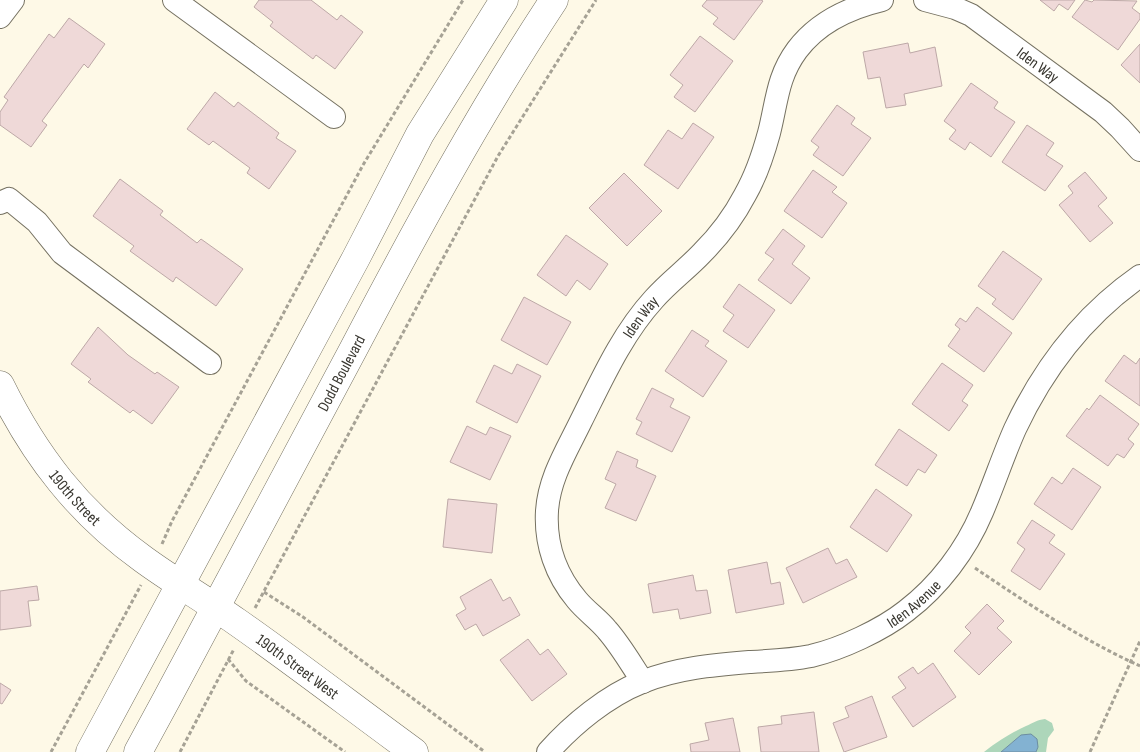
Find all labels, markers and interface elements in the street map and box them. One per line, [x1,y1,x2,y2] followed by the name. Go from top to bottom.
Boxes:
[1012,44,1062,88] street label: Iden Way
[619,293,663,342] street label: Iden Way
[314,332,370,415] street label: Dodd Boulevard
[44,467,104,530] street label: 190th Street
[884,576,946,633] street label: Iden Avenue
[252,631,342,704] street label: 190th Street West

